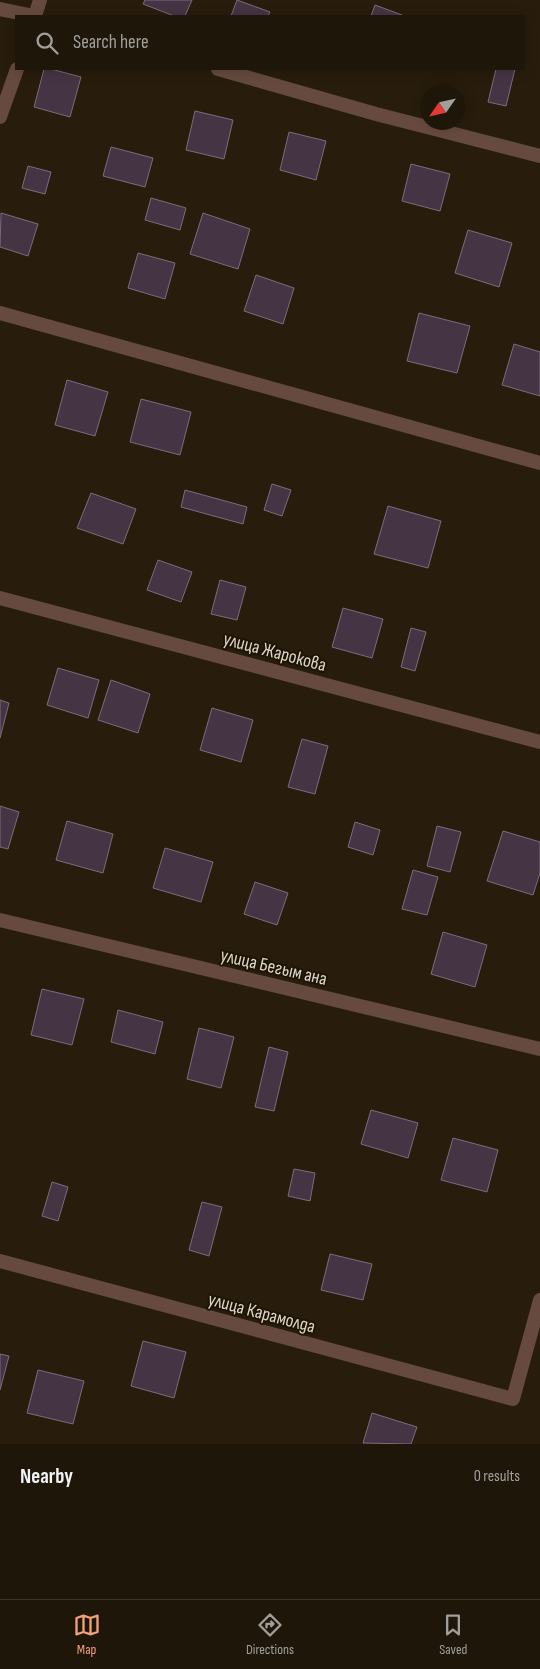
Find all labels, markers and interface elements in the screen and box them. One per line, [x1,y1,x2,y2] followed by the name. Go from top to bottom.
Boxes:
[15,15,525,70] search box
[33,29,61,57] icon: search
[73,31,149,54] text: Search here
[420,85,465,130] north arrow
[221,628,329,677] street label: улица Жарокова
[218,944,329,991] street label: улица Бегым ана
[205,1288,318,1339] street label: улица Карамолда
[20,1464,73,1489] text: Nearby
[474,1467,520,1486] text: 0 results
[73,1611,101,1658] tab: Map
[246,1611,294,1658] tab: Directions
[439,1611,467,1658] tab: Saved

